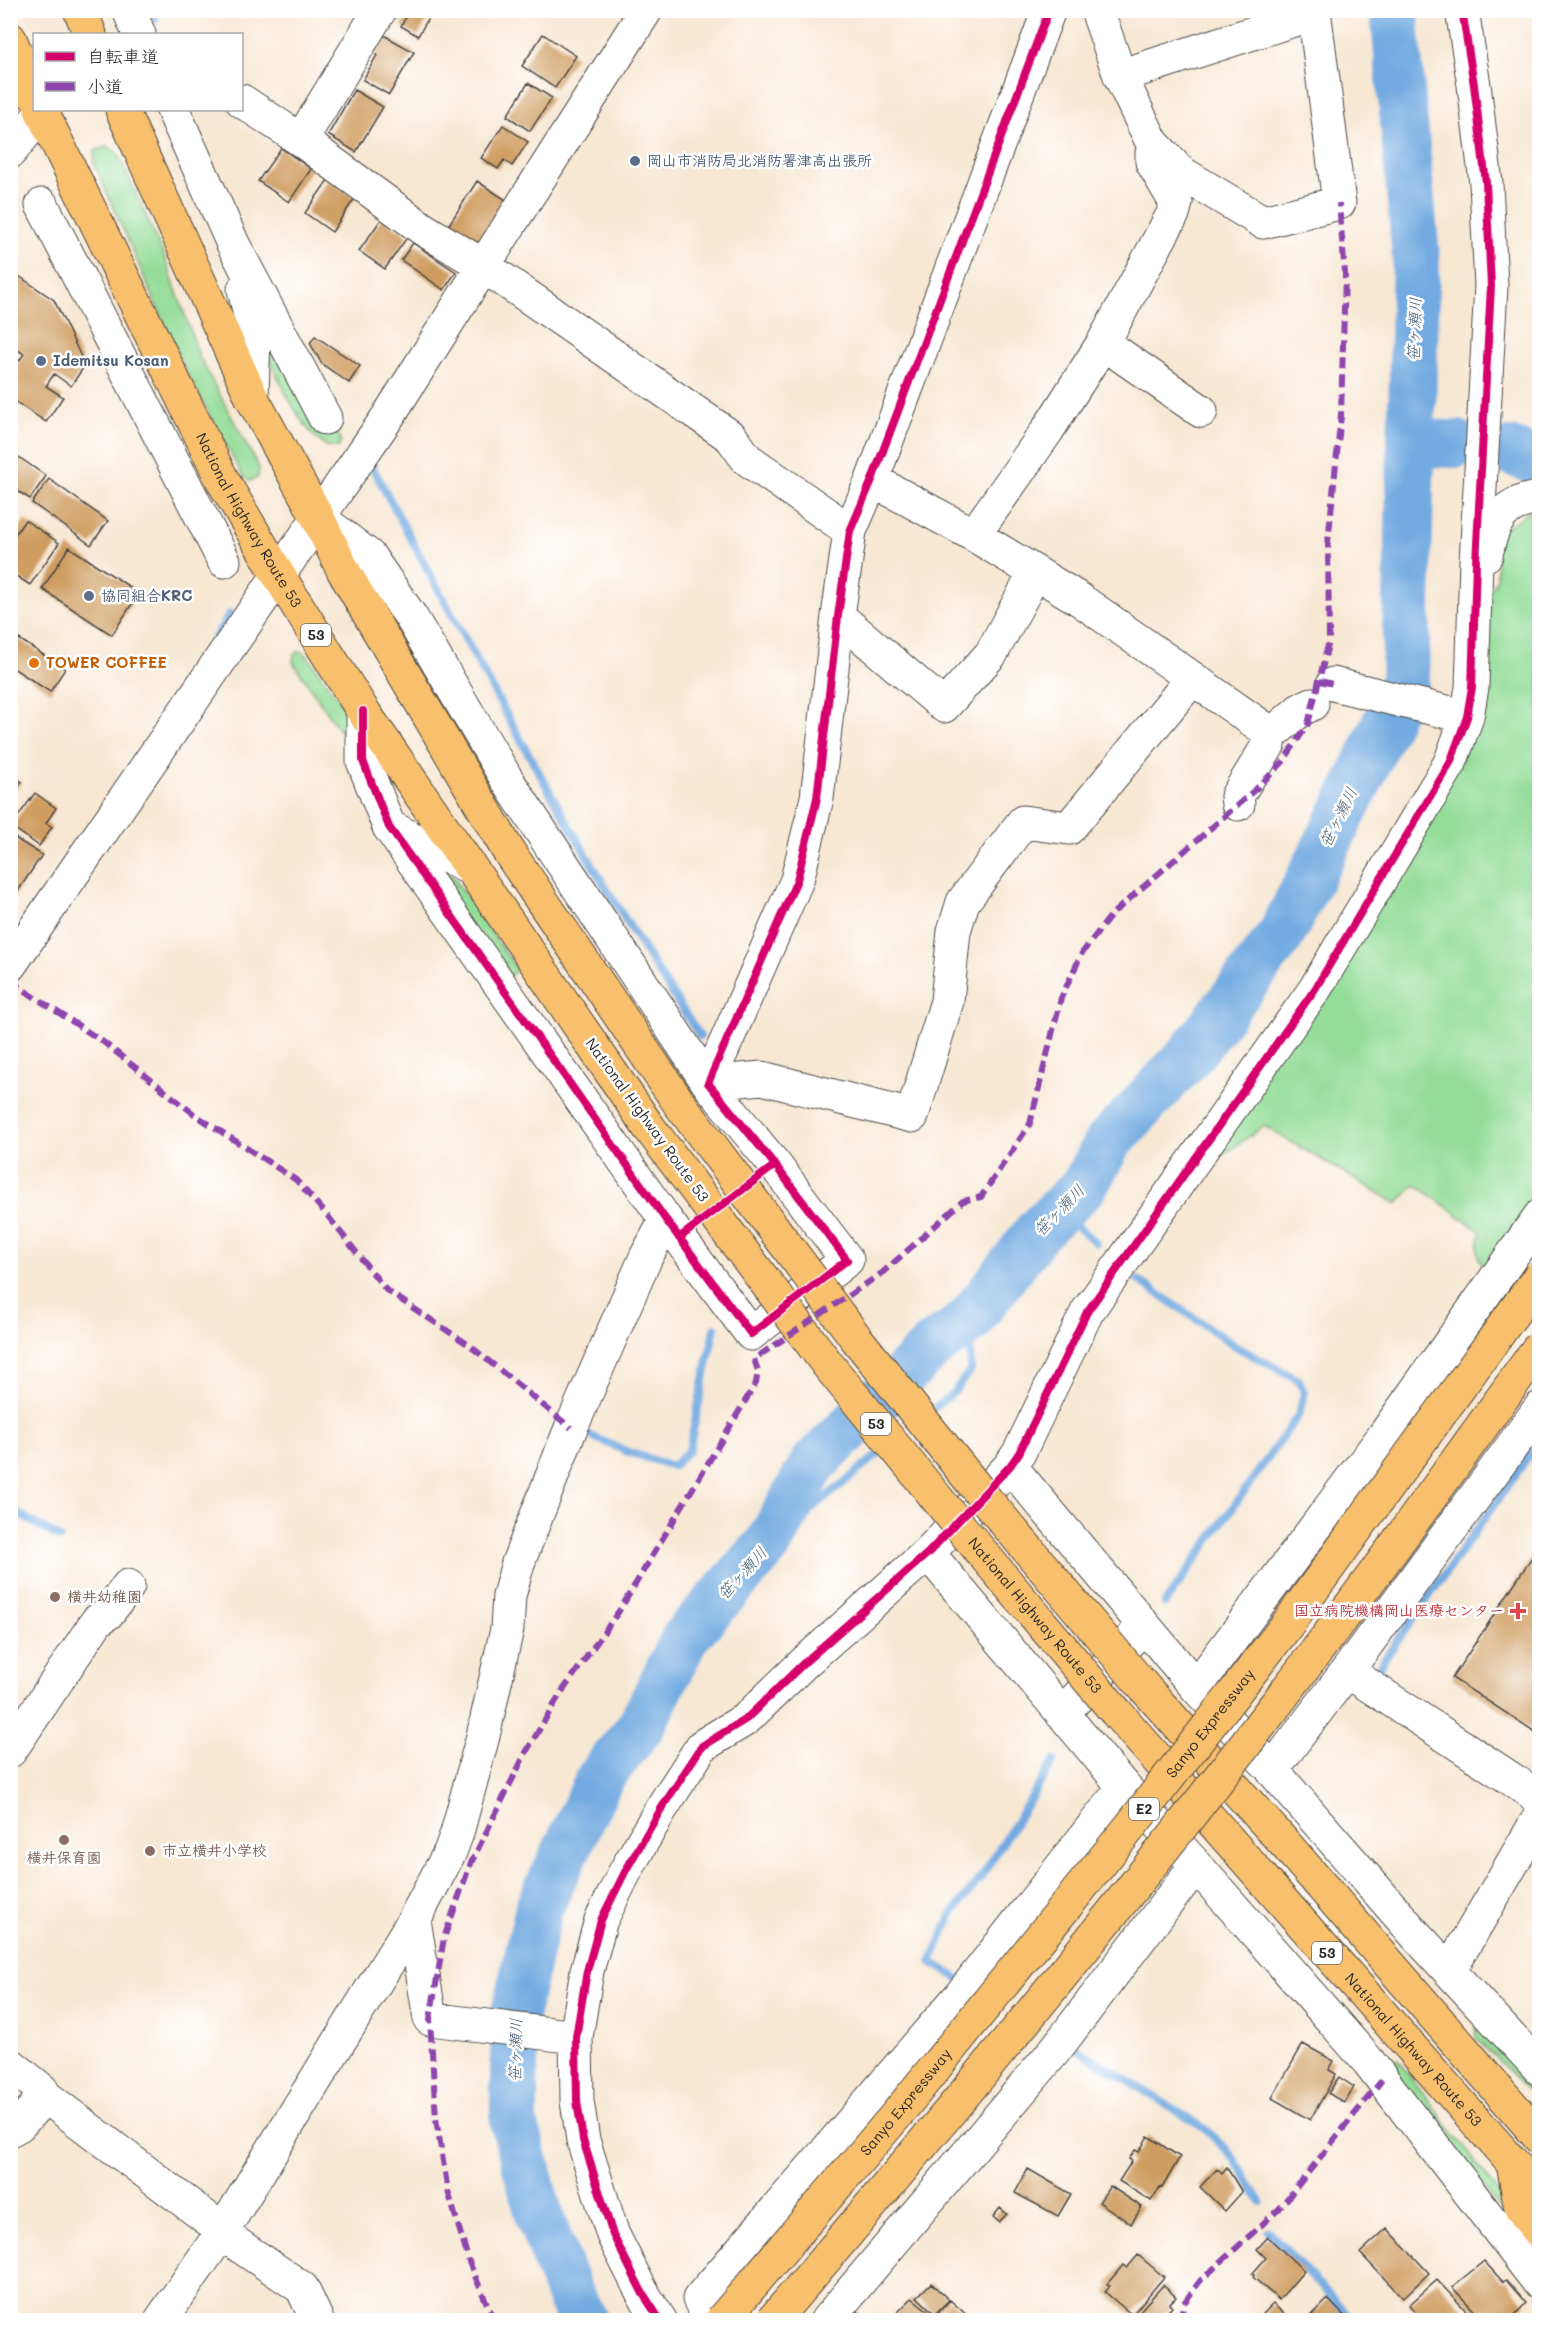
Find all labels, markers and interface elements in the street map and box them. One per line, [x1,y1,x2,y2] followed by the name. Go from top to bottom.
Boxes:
[33,33,243,111] legend
[87,44,159,68] text: 自転車道
[87,74,123,98] text: 小道
[647,150,872,170] place label: 岡山市消防局北消防署津高出張所
[628,154,642,168] marker: 岡山市消防局北消防署津高出張所
[1402,297,1425,361] water label: 笹ヶ瀬川
[53,350,169,370] place label: Idemitsu Kosan
[34,354,48,368] marker: Idemitsu Kosan
[192,429,307,611] street label: National Highway Route 53
[101,585,192,605] place label: 協同組合KRC
[82,589,96,603] marker: 協同組合KRC
[301,624,331,646] road number: 53
[46,652,167,672] place label: TOWER COFFEE
[27,656,41,670] marker: TOWER COFFEE
[1314,783,1361,850] water label: 笹ヶ瀬川
[582,1034,714,1205] street label: National Highway Route 53
[1029,1179,1088,1240] water label: 笹ヶ瀬川
[861,1413,891,1435] road number: 53
[964,1533,1107,1697] street label: National Highway Route 53
[712,1542,771,1603] water label: 笹ヶ瀬川
[67,1586,142,1606] place label: 横井幼稚園
[48,1590,62,1604] marker: 横井幼稚園
[1294,1600,1504,1620] place label: 国立病院機構岡山医療センター
[1509,1602,1527,1620] marker: 国立病院機構岡山医療センター
[1161,1664,1259,1782] street label: Sanyo Expressway
[1129,1798,1159,1820] road number: E2
[57,1833,71,1847] marker: 横井保育園
[162,1840,267,1860] place label: 市立横井小学校
[143,1844,157,1858] marker: 市立横井小学校
[26,1847,102,1867] place label: 横井保育園
[1312,1942,1342,1964] road number: 53
[1341,1968,1487,2130] street label: National Highway Route 53
[503,2018,526,2082] water label: 笹ヶ瀬川
[855,2044,956,2160] street label: Sanyo Expressway

